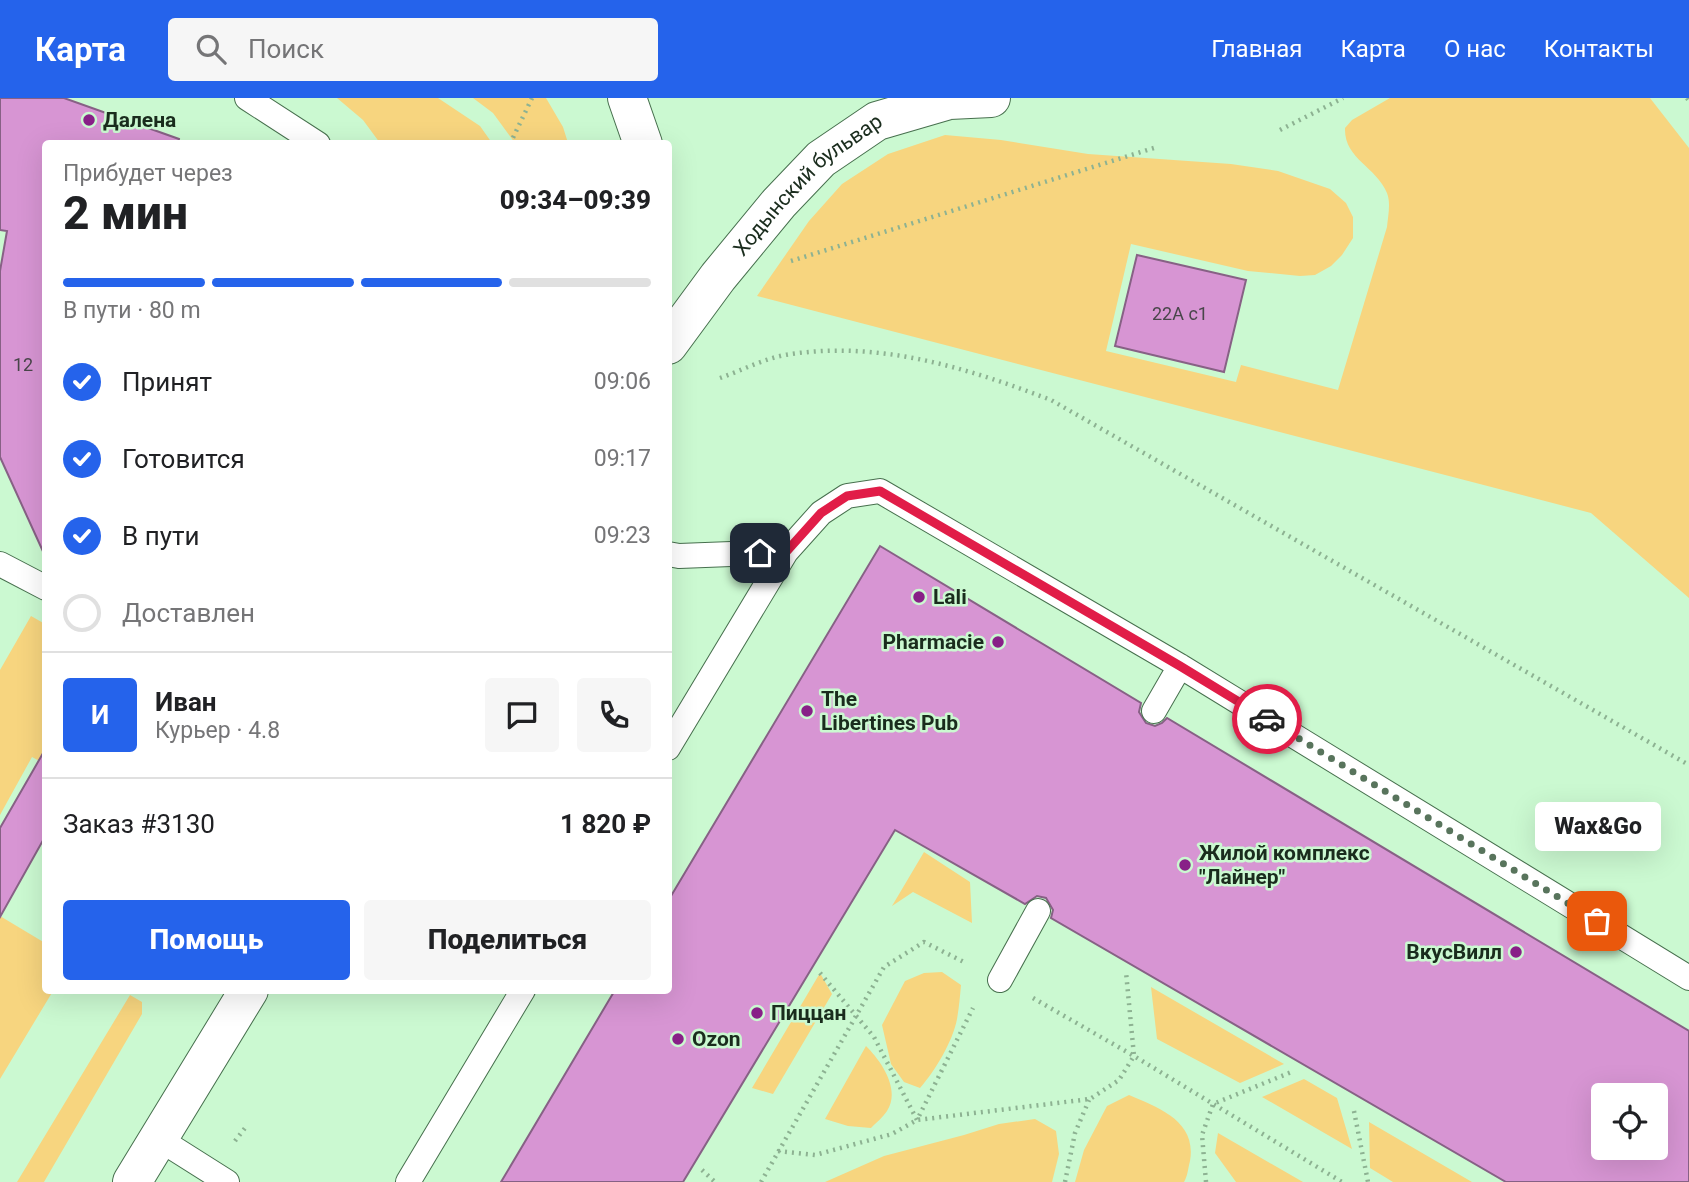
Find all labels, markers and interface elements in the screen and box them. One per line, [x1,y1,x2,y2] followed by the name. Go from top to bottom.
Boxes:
[168,18,658,81] search box
[35,30,126,69] text: Карта
[192,30,230,68] icon: search
[248,34,324,64] text: Поиск
[1211,35,1302,63] text: Главная
[1340,35,1406,63] text: Карта
[1444,35,1506,63] text: О нас
[1544,35,1654,63] text: Контакты
[103,108,176,132] place label: Далена
[728,109,887,261] street label: Ходынский бульвар
[81,112,97,128] marker: Далена
[63,160,233,187] text: Прибудет через
[500,185,651,215] text: 09:34–09:39
[63,186,188,240] text: 2 мин
[63,297,201,324] text: В пути · 80 m
[1152,303,1208,324] house number: 22А с1
[13,354,33,375] house number: 12
[63,363,101,401] icon: check
[122,367,212,397] text: Принят
[594,368,651,395] text: 09:06
[63,440,101,478] icon: check
[122,444,245,474] text: Готовится
[594,445,651,472] text: 09:17
[63,517,101,555] icon: check
[122,521,199,551] text: В пути
[594,522,651,549] text: 09:23
[730,523,790,583] pin
[741,534,779,572] icon: home
[933,585,967,609] place label: Lali
[911,589,927,605] marker: Lali
[122,598,255,628] text: Доставлен
[883,630,984,654] place label: Pharmacie
[990,634,1006,650] marker: Pharmacie
[485,678,559,752] button: chat
[577,678,651,752] button: phone
[1232,684,1302,754] courier
[155,687,217,717] text: Иван
[821,687,958,735] place label: The Libertines Pub
[91,700,109,730] text: И
[1248,700,1286,738] icon: car
[799,703,815,719] marker: The Libertines Pub
[155,717,280,744] text: Курьер · 4.8
[1534,802,1660,851] callout: Wax&Go
[63,809,215,839] text: Заказ #3130
[560,809,651,839] text: 1 820 ₽
[1554,813,1642,840] text: Wax&Go
[1199,841,1370,889] place label: Жилой комплекс "Лайнер"
[1177,857,1193,873] marker: Жилой комплекс "Лайнер"
[1567,891,1627,951] pin
[63,900,350,980] button: Помощь
[364,900,651,980] button: Поделиться
[1578,902,1616,940] icon: bag
[1406,940,1502,964] place label: ВкусВилл
[1508,944,1524,960] marker: ВкусВилл
[771,1001,846,1025] place label: Пиццан
[749,1005,765,1021] marker: Пиццан
[692,1027,741,1051] place label: Ozon
[670,1031,686,1047] marker: Ozon
[1591,1083,1668,1160] map controls
[1591,1083,1668,1160] button: locate

